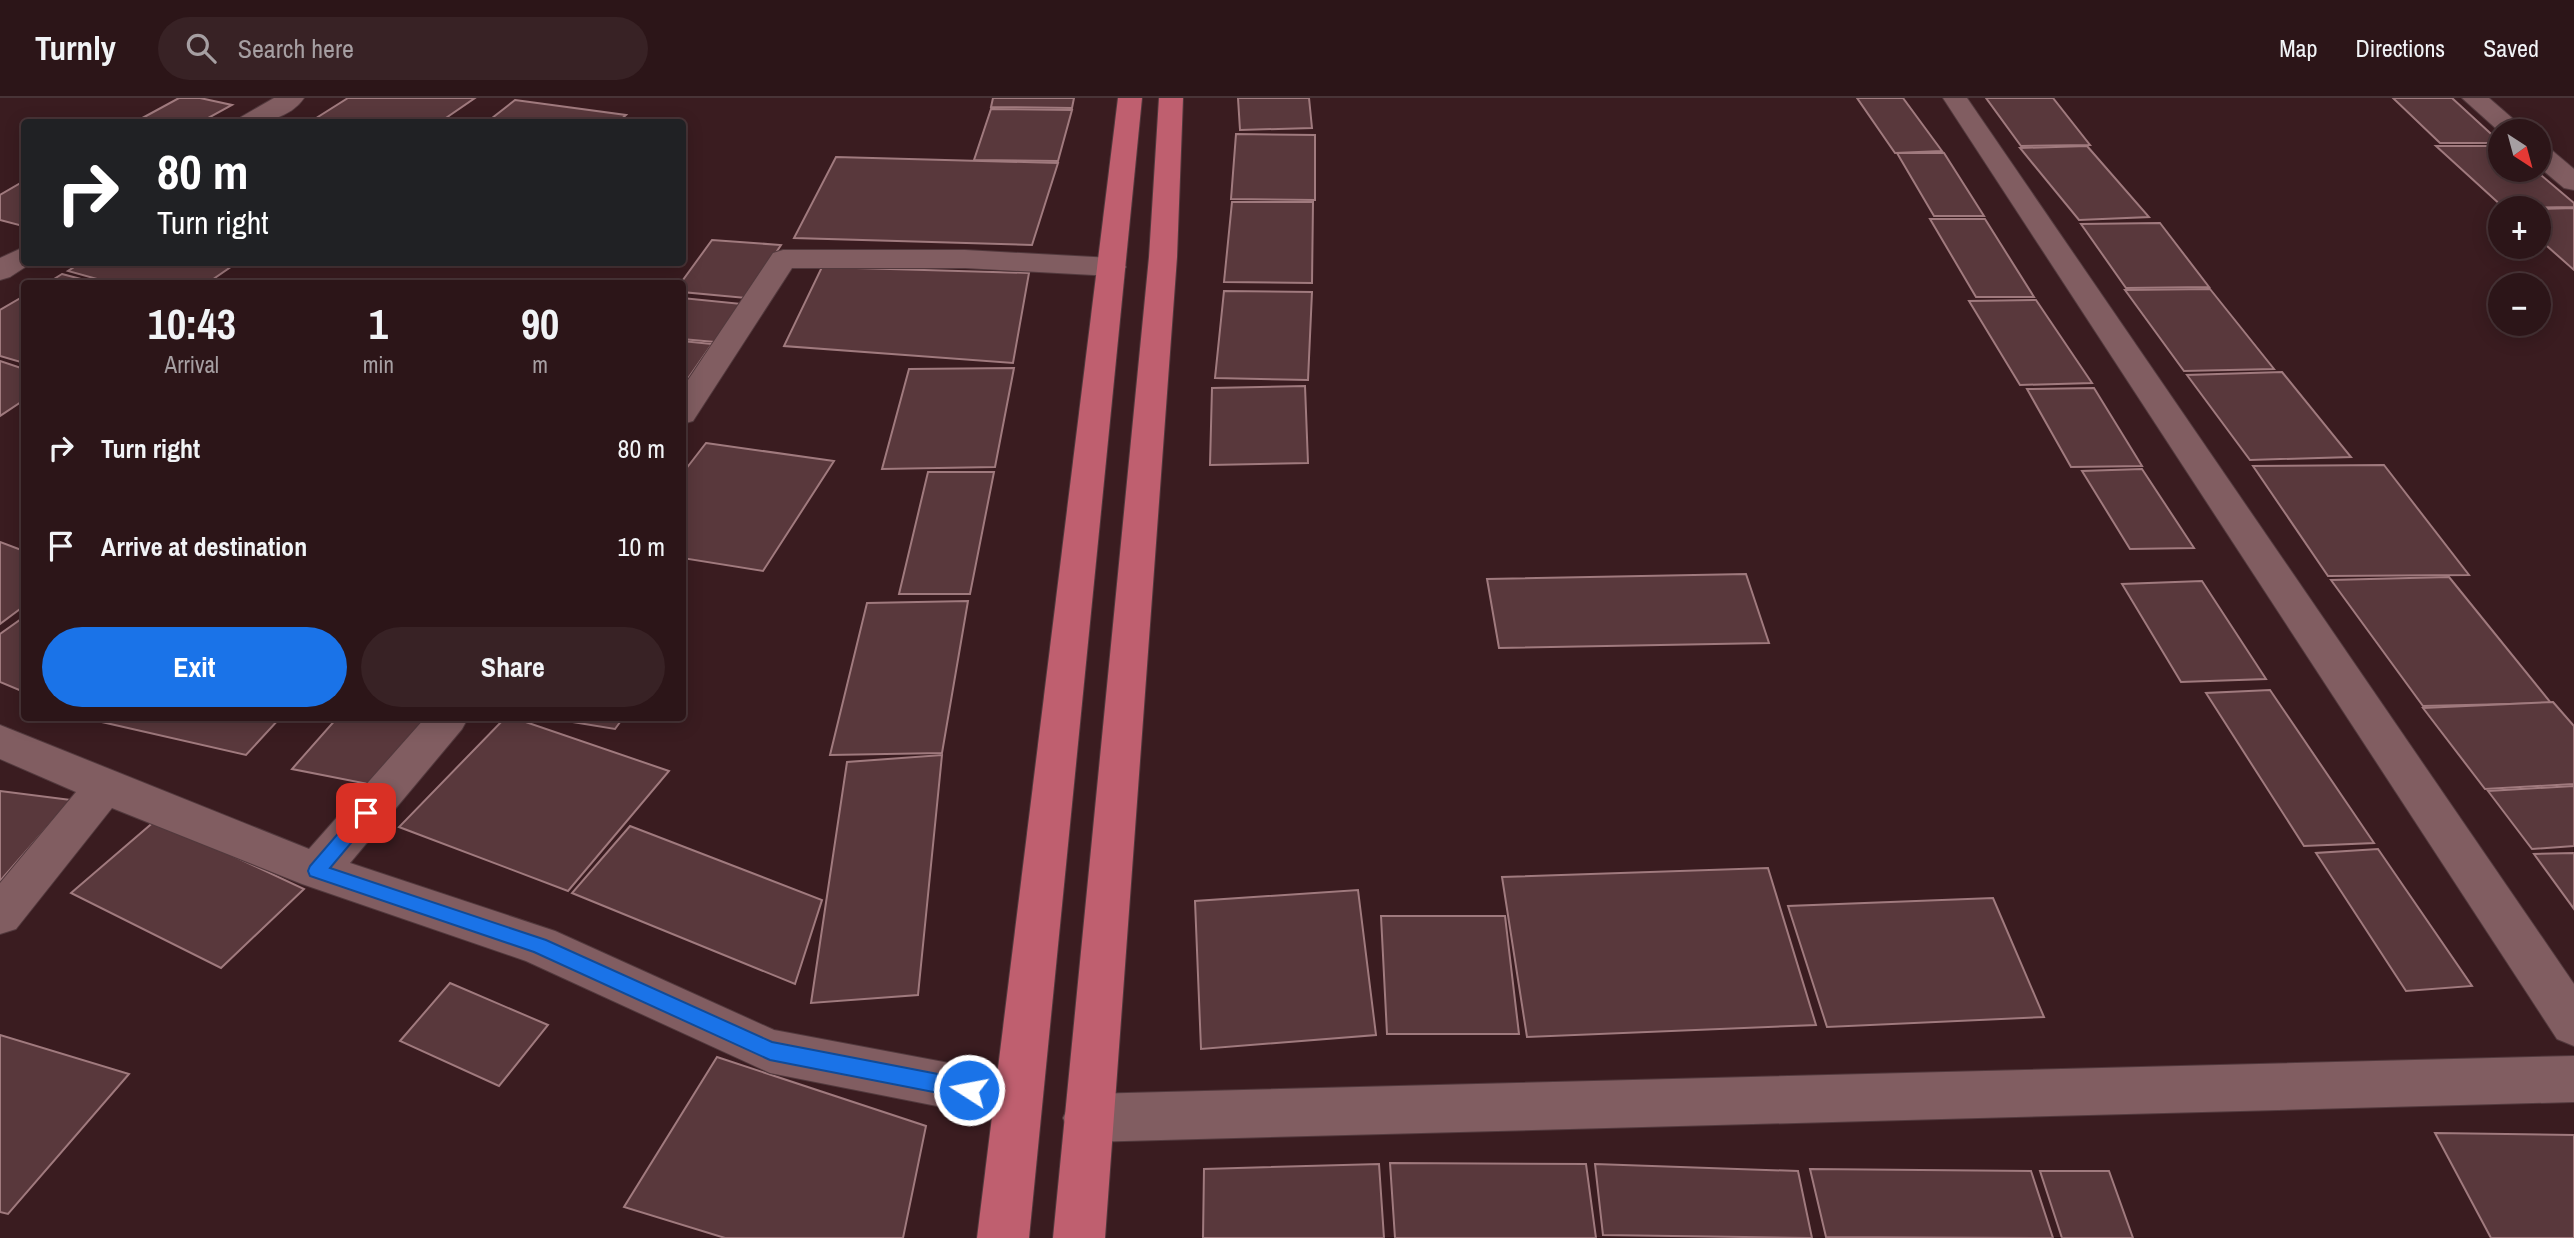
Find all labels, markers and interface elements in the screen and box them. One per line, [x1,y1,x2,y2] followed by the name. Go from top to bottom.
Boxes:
[158,17,648,80] search box
[35,26,116,70] text: Turnly
[182,29,220,67] icon: search
[238,31,354,66] text: Search here
[2279,32,2317,64] text: Map
[2355,32,2445,64] text: Directions
[2483,32,2539,64] text: Saved
[2488,119,2552,182] north arrow
[2488,119,2551,336] map controls
[157,138,249,204] text: 80 m
[42,147,133,238] icon: right
[2488,196,2551,259] button: +
[157,201,269,244] text: Turn right
[2488,273,2551,336] button: −
[148,296,236,352] text: 10:43
[369,296,388,352] text: 1
[521,296,559,352] text: 90
[165,349,219,380] text: Arrival
[363,349,394,380] text: min
[532,349,548,380] text: m
[42,429,80,467] icon: right
[101,431,200,466] text: Turn right
[618,431,665,466] text: 80 m
[42,527,80,565] icon: arrive
[101,529,307,564] text: Arrive at destination
[618,529,665,564] text: 10 m
[42,627,347,707] button: Exit
[361,627,665,707] button: Share
[336,783,396,843] pin
[347,794,385,832] icon: arrive
[932,1053,1006,1127] position arrow

